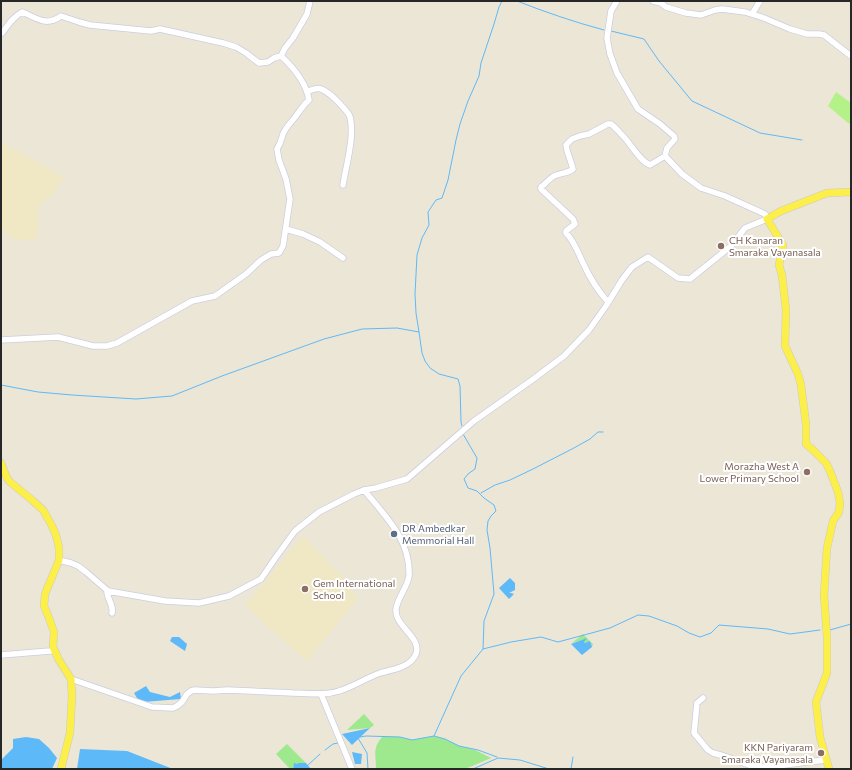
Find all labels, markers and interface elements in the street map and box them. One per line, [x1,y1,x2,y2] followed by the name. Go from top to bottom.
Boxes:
[729,234,821,258] place label: CH Kanaran Smaraka Vayanasala
[716,241,726,251] marker: CH Kanaran Smaraka Vayanasala
[700,460,799,484] place label: Morazha West A Lower Primary School
[802,467,812,477] marker: Morazha West A Lower Primary School
[402,522,474,546] place label: DR Ambedkar Memmorial Hall
[389,529,399,539] marker: DR Ambedkar Memmorial Hall
[313,577,395,601] place label: Gem International School
[300,584,310,594] marker: Gem International School
[721,741,813,765] place label: KKN Pariyaram Smaraka Vayanasala
[816,748,826,758] marker: KKN Pariyaram Smaraka Vayanasala

